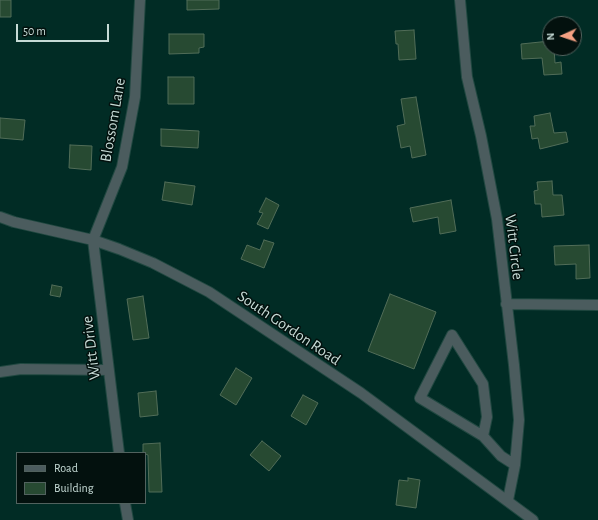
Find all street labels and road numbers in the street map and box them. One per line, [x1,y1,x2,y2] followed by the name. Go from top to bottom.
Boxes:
[96,77,130,163] street label: Blossom Lane
[500,213,528,281] street label: Witt Circle
[234,286,344,370] street label: South Gordon Road
[78,315,104,381] street label: Witt Drive

